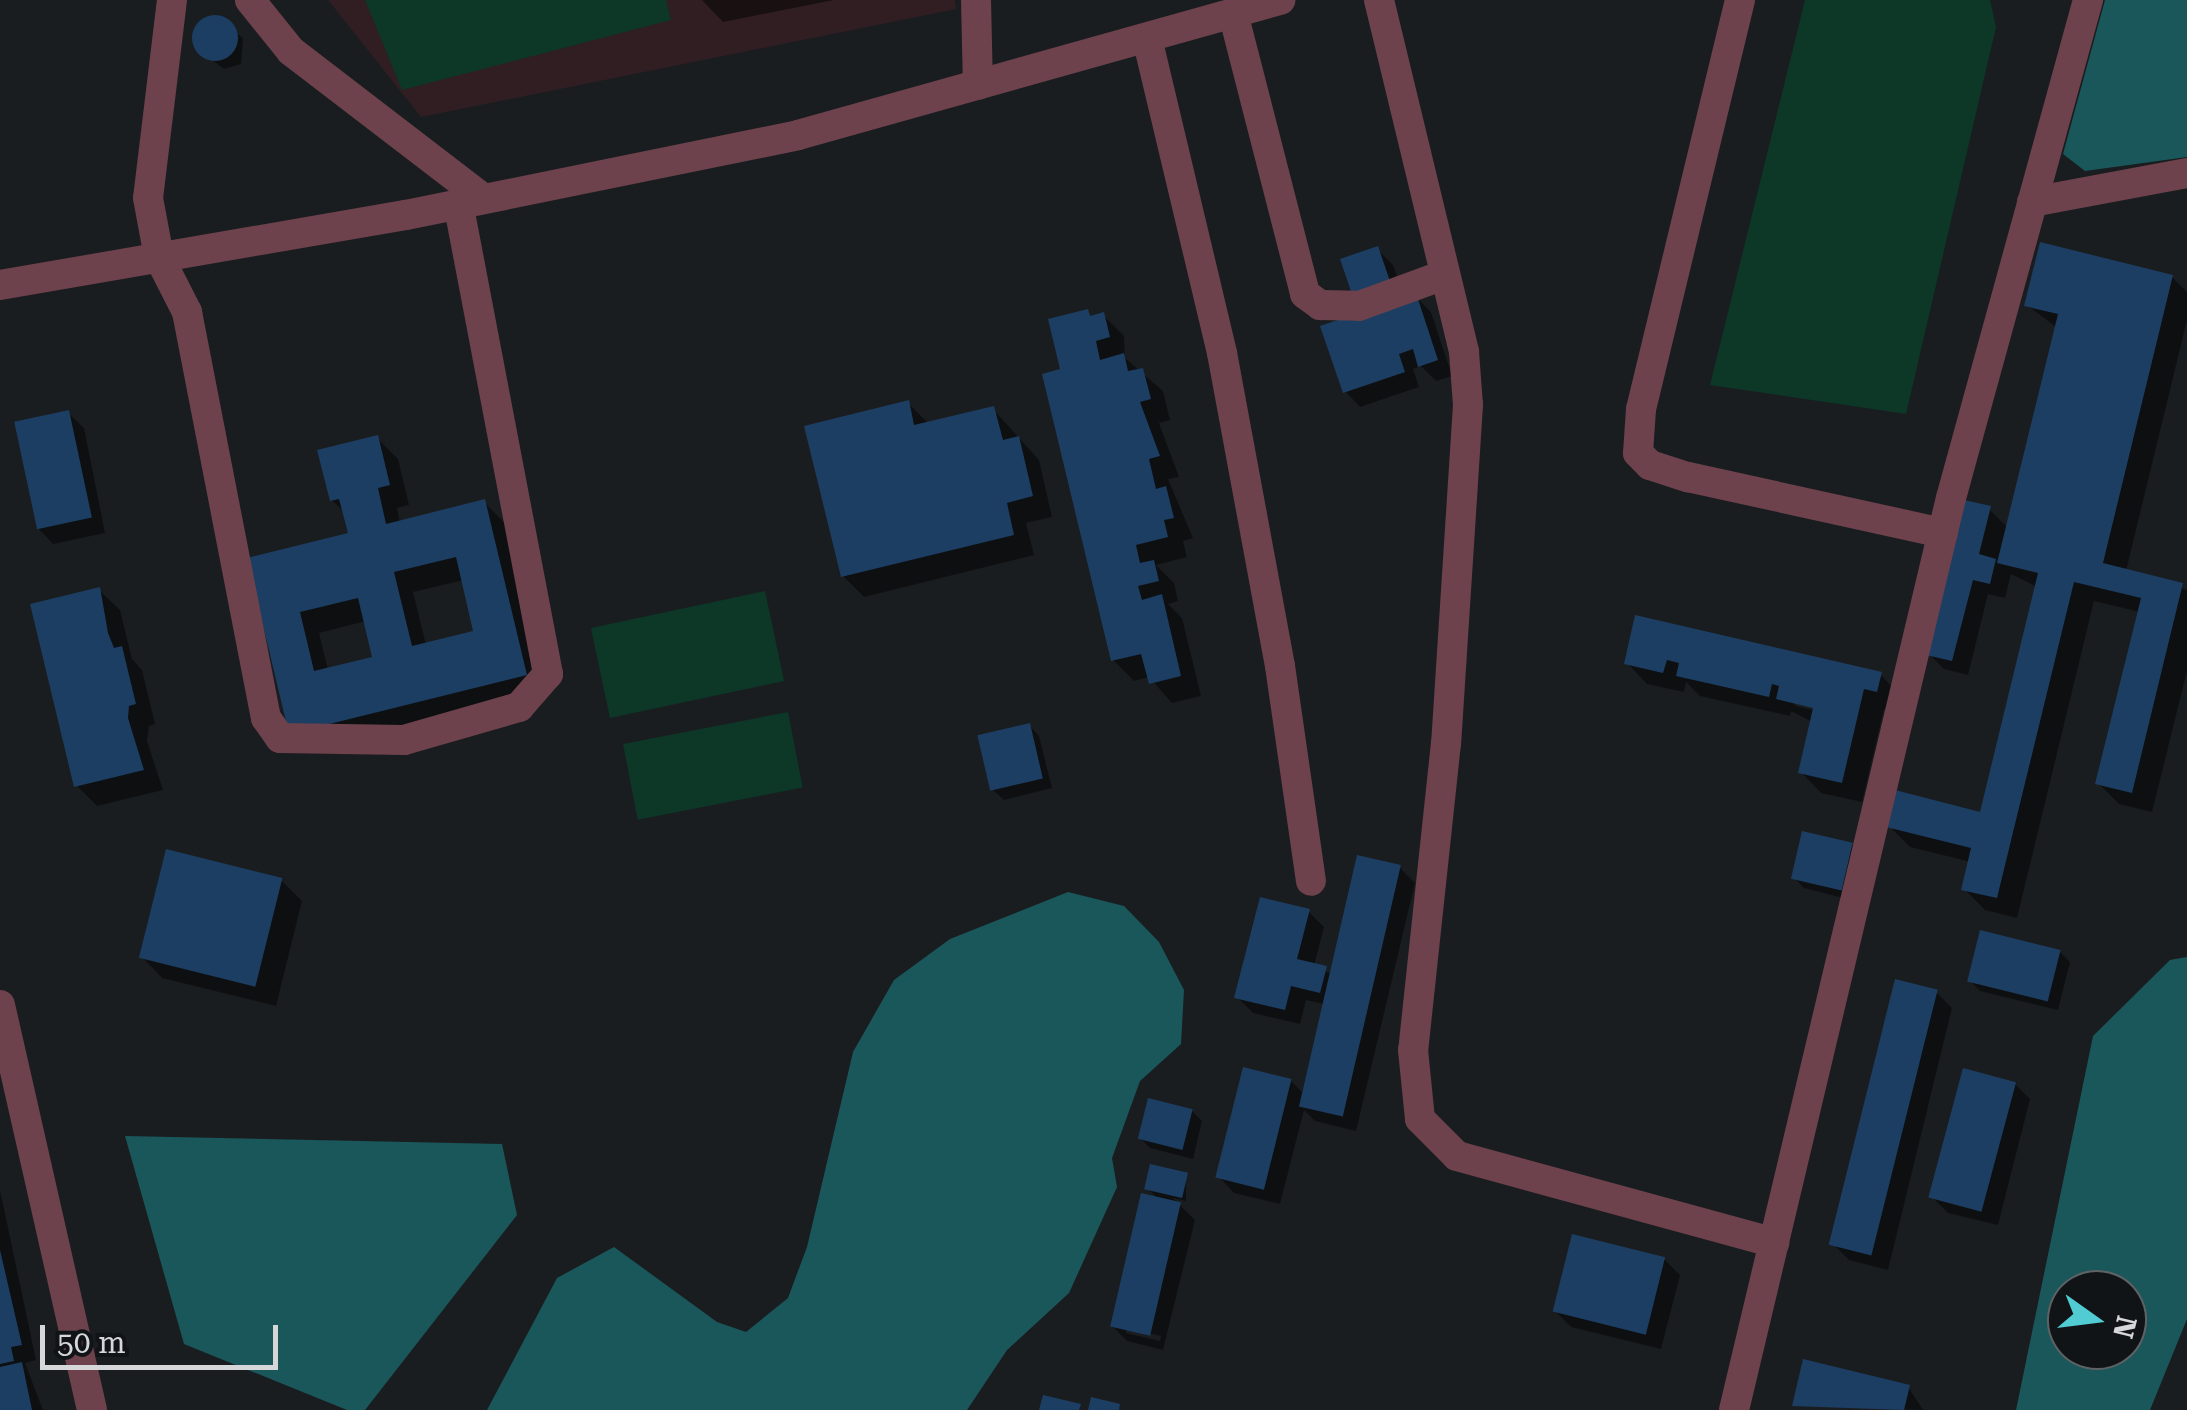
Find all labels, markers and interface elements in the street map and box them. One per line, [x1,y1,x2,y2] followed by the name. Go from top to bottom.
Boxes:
[2047,1270,2147,1370] north arrow
[45,1305,282,1367] scale bar
[2106,1312,2143,1341] text: N
[57,1325,126,1360] text: 50 m

